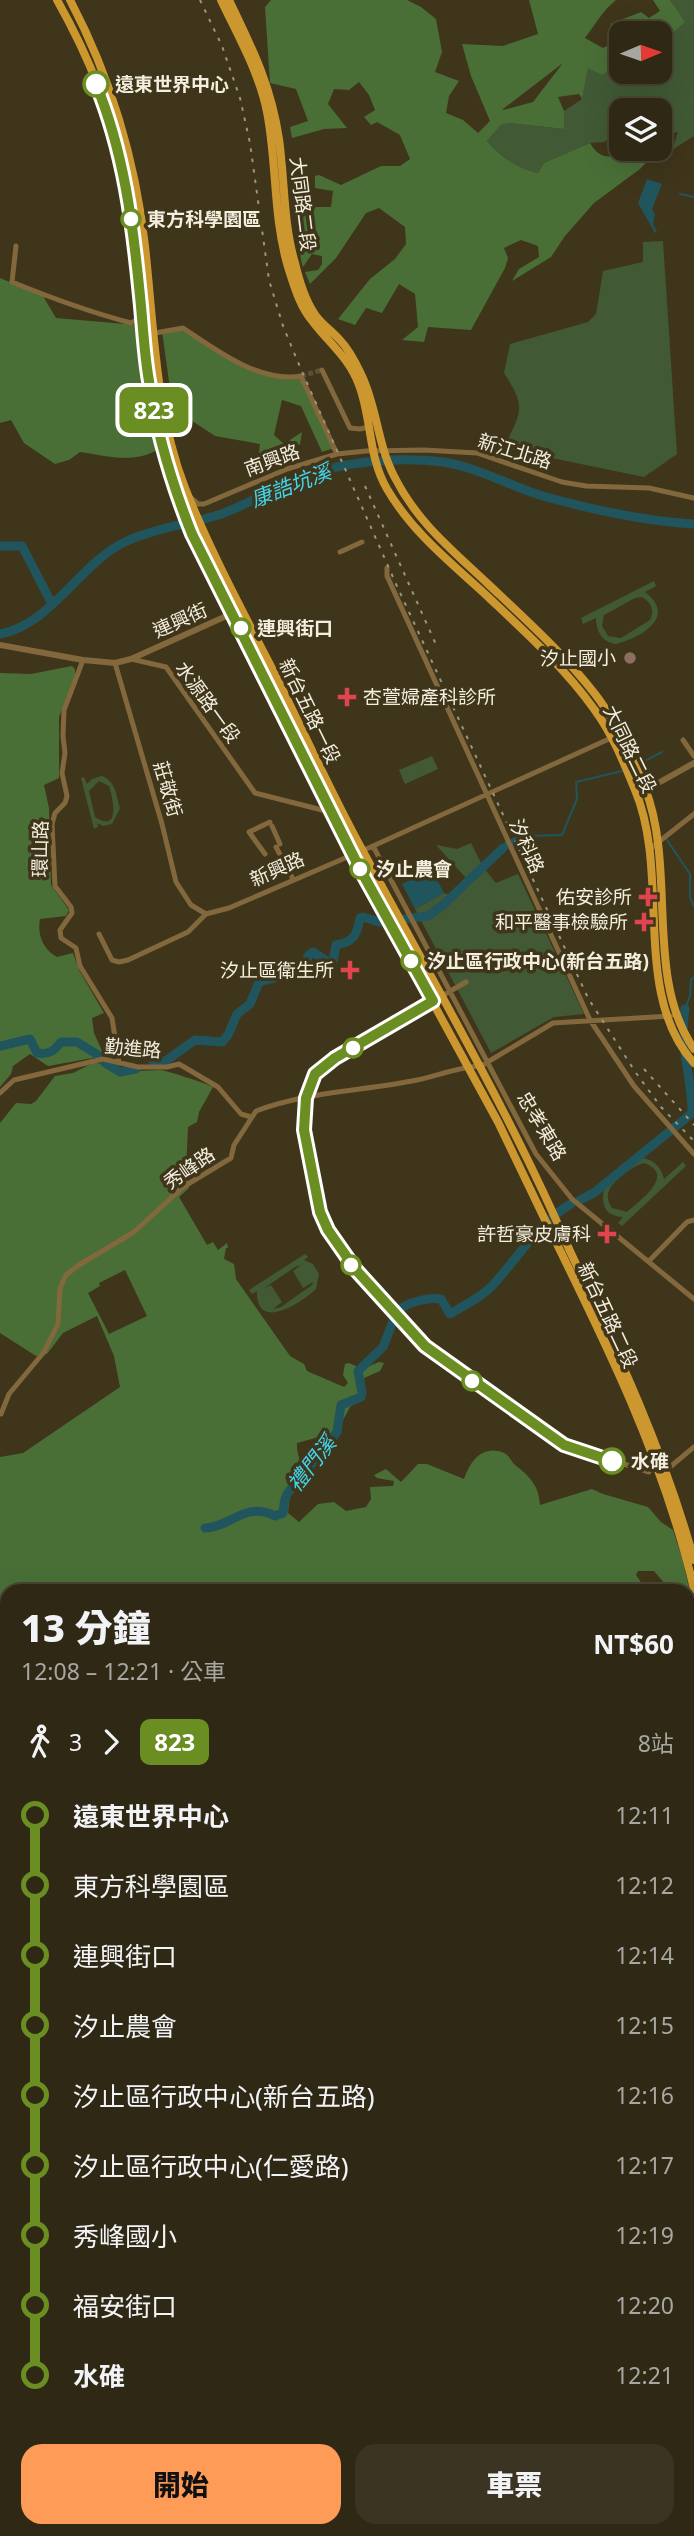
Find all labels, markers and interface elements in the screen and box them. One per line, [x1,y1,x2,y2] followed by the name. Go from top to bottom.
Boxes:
[609,21,672,84] north arrow
[609,21,672,161] map controls
[83,71,109,97] marker: 遠東世界中心
[115,71,229,97] place label: 遠東世界中心
[609,98,672,161] button: layers
[284,155,322,253] street label: 大同路二段
[147,206,261,232] place label: 東方科學園區
[121,209,141,229] marker: 東方科學園區
[114,387,194,433] line badge: 823
[133,393,175,426] text: 823
[475,427,555,475] street label: 新江北路
[241,438,303,482] street label: 南興路
[246,456,338,513] water label: 康誥坑溪
[149,597,211,643] street label: 連興街
[257,615,333,641] place label: 連興街口
[231,618,251,638] marker: 連興街口
[540,645,616,671] place label: 汐止國小
[622,650,638,666] marker: 汐止國小
[273,654,347,768] street label: 新台五路一段
[170,656,246,748] street label: 水源路一段
[363,684,496,710] place label: 杏萱婦產科診所
[337,687,357,707] marker: 杏萱婦產科診所
[597,701,663,797] street label: 大同路二段
[148,758,188,820] street label: 莊敬街
[504,815,550,877] street label: 汐科路
[27,820,53,878] street label: 環山路
[246,846,308,892] street label: 新興路
[376,856,452,882] place label: 汐止農會
[350,859,370,879] marker: 汐止農會
[556,884,632,910] place label: 佑安診所
[638,887,658,907] marker: 佑安診所
[495,909,628,935] place label: 和平醫事檢驗所
[634,912,654,932] marker: 和平醫事檢驗所
[427,948,649,974] place label: 汐止區行政中心(新台五路)
[401,951,421,971] marker: 汐止區行政中心(新台五路)
[220,957,334,983] place label: 汐止區衛生所
[340,960,360,980] marker: 汐止區衛生所
[103,1033,163,1063] street label: 勤進路
[343,1038,363,1058] unlabelled marker
[511,1087,573,1165] street label: 忠孝東路
[158,1141,220,1195] street label: 秀峰路
[477,1221,591,1247] place label: 許哲豪皮膚科
[597,1224,617,1244] marker: 許哲豪皮膚科
[341,1255,361,1275] unlabelled marker
[572,1258,644,1372] street label: 新台五路二段
[462,1371,482,1391] unlabelled marker
[281,1428,343,1497] water label: 禮門溪
[599,1448,625,1474] marker: 水碓
[631,1448,669,1474] place label: 水碓
[21,1601,151,1653] text: 13 分鐘
[593,1626,674,1662] text: NT$60
[21,1655,226,1687] text: 12:08 – 12:21 · 公車
[21,1723,59,1761] icon: walk
[92,1723,130,1761] icon: forward
[154,1725,195,1758] text: 823
[69,1726,82,1758] text: 3
[638,1727,674,1759] text: 8站
[73,1798,229,1834] text: 遠東世界中心
[615,1799,674,1831] text: 12:11
[73,1868,229,1904] text: 東方科學園區
[615,1869,674,1901] text: 12:12
[73,1938,177,1974] text: 連興街口
[615,1939,674,1971] text: 12:14
[73,2008,177,2044] text: 汐止農會
[615,2009,674,2041] text: 12:15
[73,2078,375,2114] text: 汐止區行政中心(新台五路)
[615,2079,674,2111] text: 12:16
[73,2148,349,2184] text: 汐止區行政中心(仁愛路)
[615,2149,674,2181] text: 12:17
[73,2218,177,2254] text: 秀峰國小
[615,2219,674,2251] text: 12:19
[73,2288,177,2324] text: 福安街口
[615,2289,674,2321] text: 12:20
[73,2358,125,2394] text: 水碓
[615,2359,674,2391] text: 12:21
[21,2444,341,2524] button: 開始
[355,2444,674,2524] button: 車票

